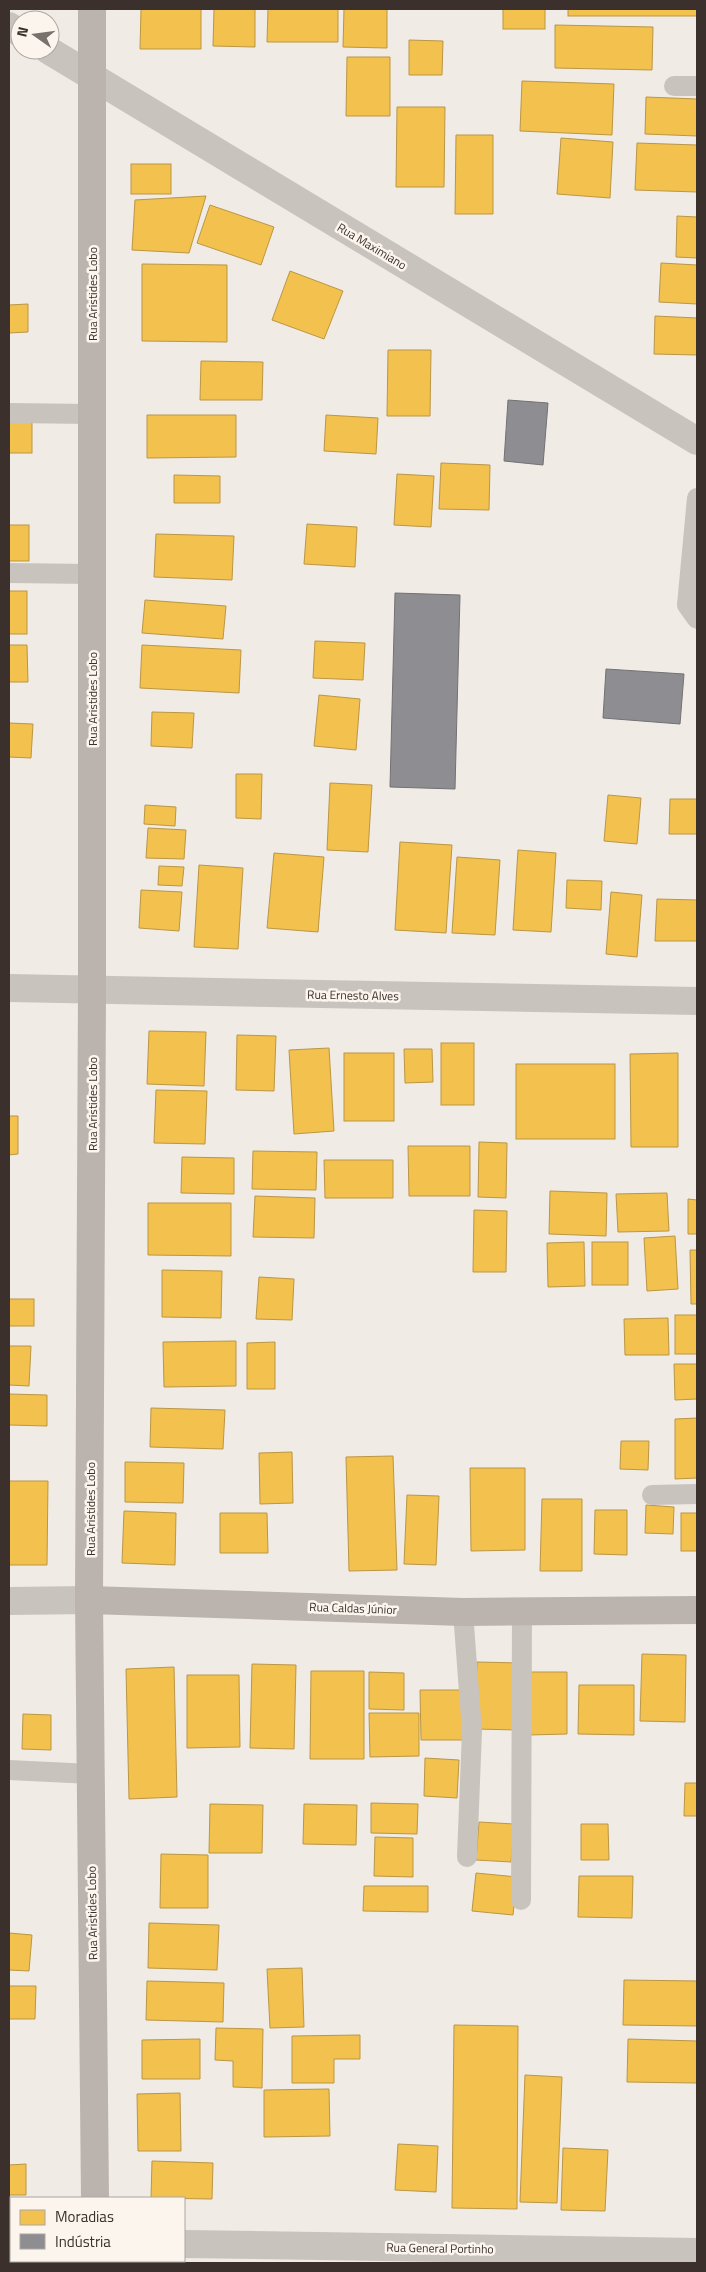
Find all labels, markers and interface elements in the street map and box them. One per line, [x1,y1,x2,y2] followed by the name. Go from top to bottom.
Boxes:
[10,10,60,60] north arrow
[11,24,33,39] text: N
[334,218,410,274] street label: Rua Maximiano
[83,247,102,341] street label: Rua Aristides Lobo
[83,652,102,746] street label: Rua Aristides Lobo
[307,985,399,1005] street label: Rua Ernesto Alves
[83,1057,102,1151] street label: Rua Aristides Lobo
[81,1462,100,1556] street label: Rua Aristides Lobo
[309,1597,397,1619] street label: Rua Caldas Júnior
[82,1866,102,1960] street label: Rua Aristides Lobo
[10,2197,185,2262] legend
[55,2205,114,2228] text: Moradias
[55,2230,111,2253] text: Indústria
[386,2238,494,2258] street label: Rua General Portinho

